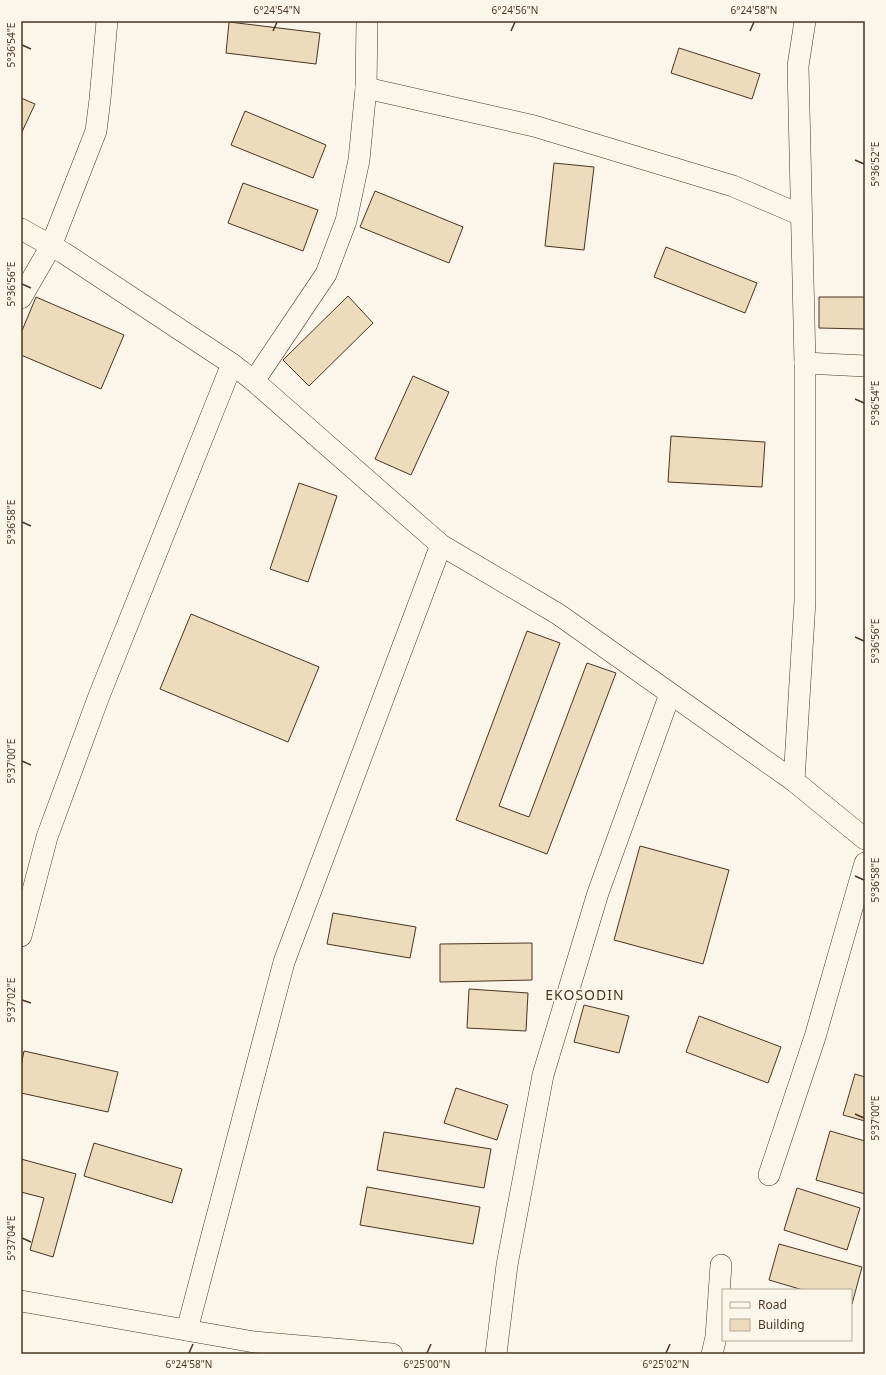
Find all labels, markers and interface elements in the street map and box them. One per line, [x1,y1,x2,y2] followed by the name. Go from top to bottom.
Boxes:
[254,3,300,17] text: 6°24'54"N
[492,3,538,17] text: 6°24'56"N
[731,3,777,17] text: 6°24'58"N
[4,23,18,67] text: 5°36'54"E
[868,142,882,186] text: 5°36'52"E
[4,262,18,306] text: 5°36'56"E
[868,381,882,425] text: 5°36'54"E
[4,500,18,544] text: 5°36'58"E
[868,619,882,663] text: 5°36'56"E
[4,739,18,783] text: 5°37'00"E
[868,858,882,902] text: 5°36'58"E
[4,978,18,1022] text: 5°37'02"E
[545,985,625,1004] district label: EKOSODIN
[868,1096,882,1140] text: 5°37'00"E
[4,1216,18,1260] text: 5°37'04"E
[722,1289,852,1341] legend
[758,1296,787,1313] text: Road
[758,1316,805,1333] text: Building
[166,1357,212,1371] text: 6°24'58"N
[404,1357,450,1371] text: 6°25'00"N
[643,1357,689,1371] text: 6°25'02"N

